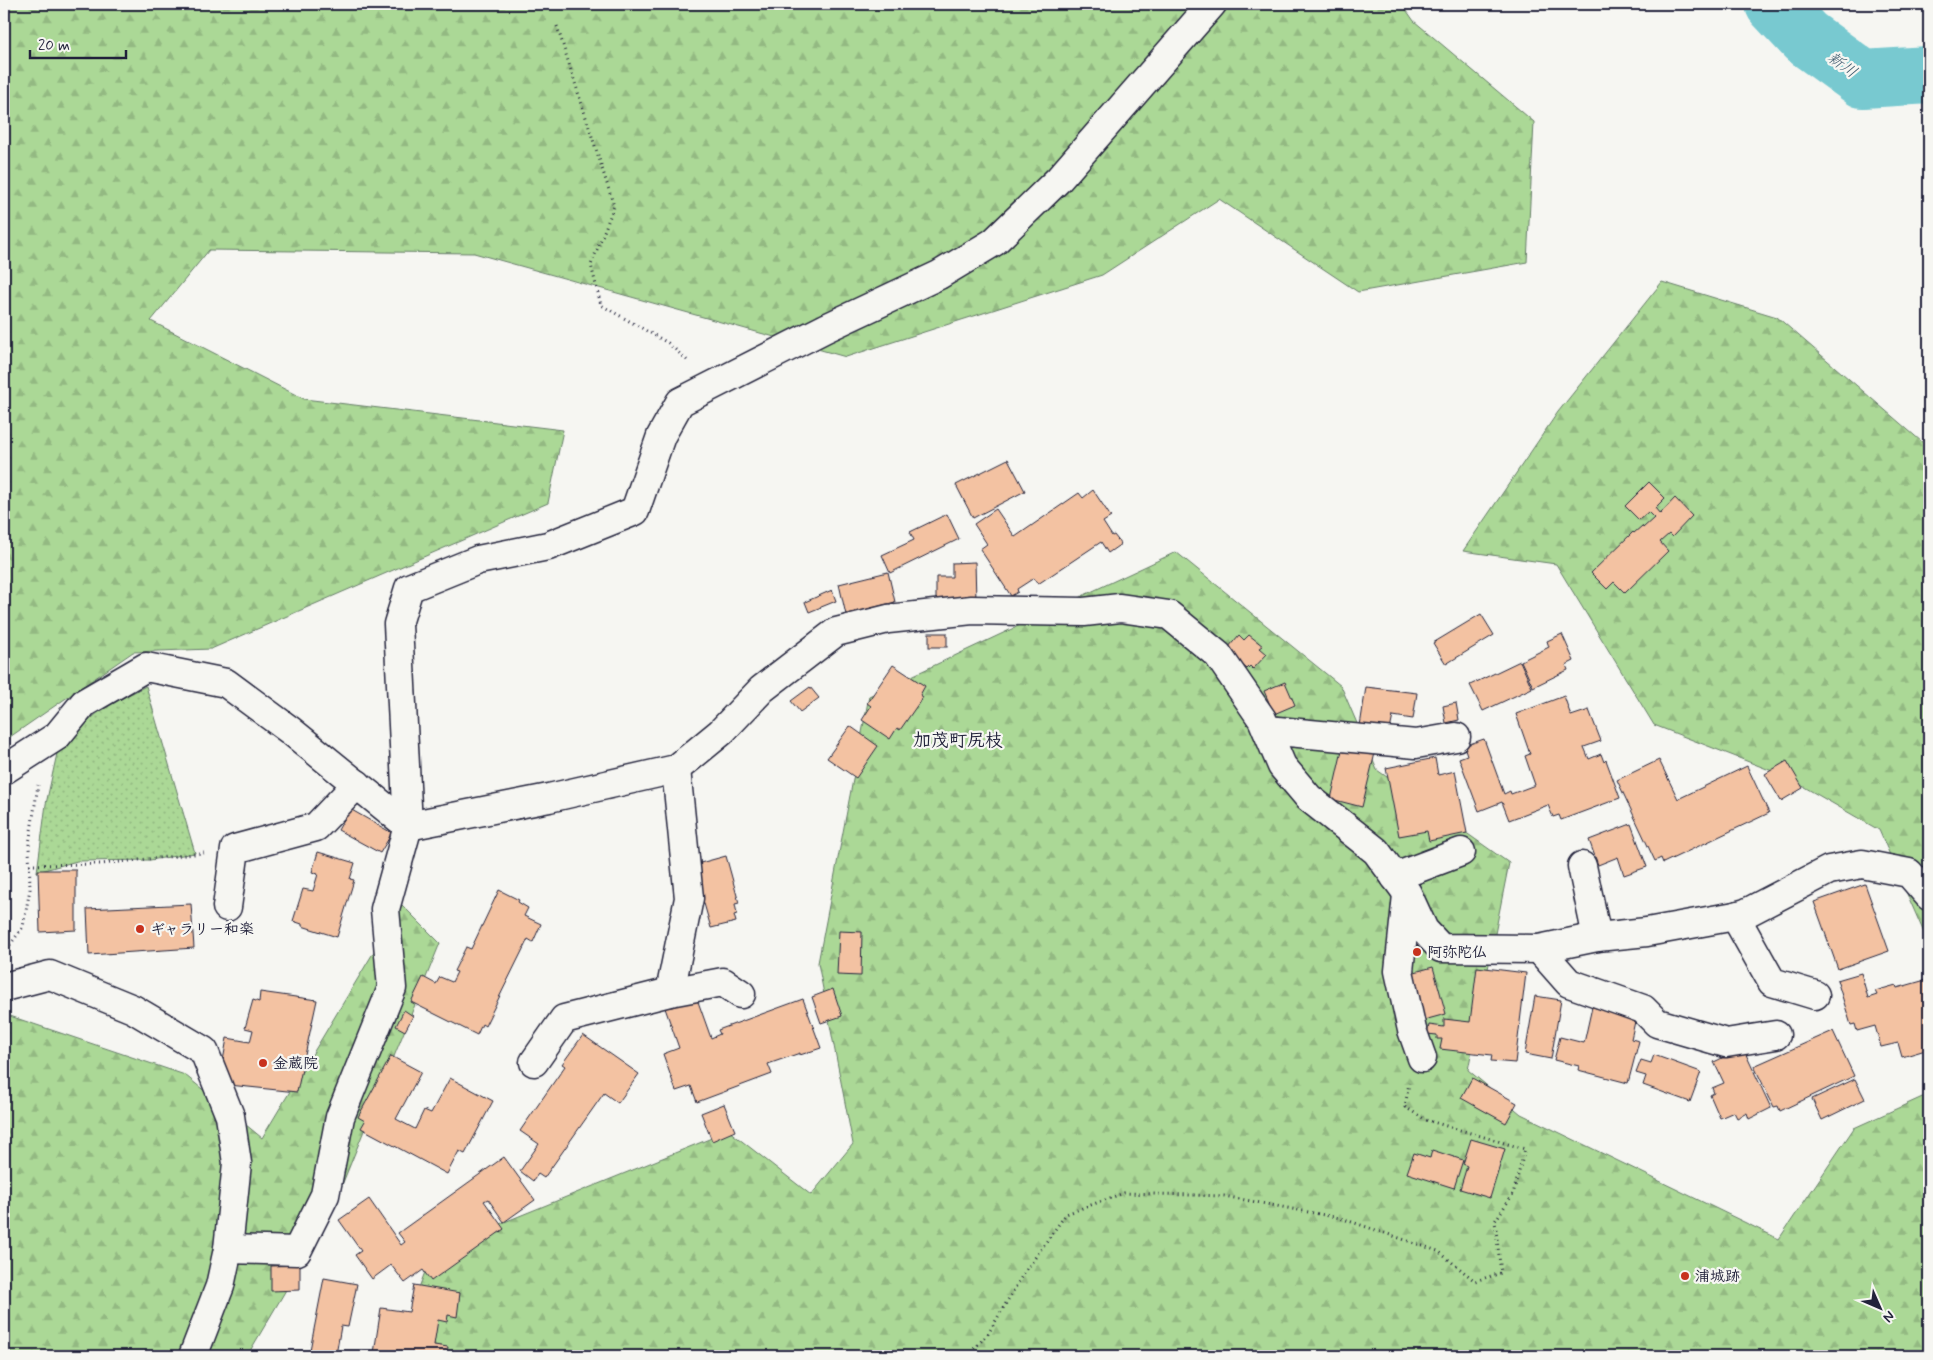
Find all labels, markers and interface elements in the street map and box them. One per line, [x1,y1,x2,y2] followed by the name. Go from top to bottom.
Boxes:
[30,28,126,60] scale bar
[38,36,70,56] text: 20 m
[1823,47,1861,83] water label: 新川
[913,729,1003,753] district label: 加茂町尻枝
[150,920,254,940] place label: ギャラリー和楽
[134,923,146,935] marker: ギャラリー和楽
[1427,943,1487,963] place label: 阿弥陀仏
[1411,946,1423,958] marker: 阿弥陀仏
[273,1054,318,1074] place label: 金蔵院
[257,1057,269,1069] marker: 金蔵院
[1695,1267,1740,1287] place label: 浦城跡
[1679,1270,1691,1282] marker: 浦城跡
[1856,1282,1906,1332] north arrow
[1879,1307,1898,1326] text: N

